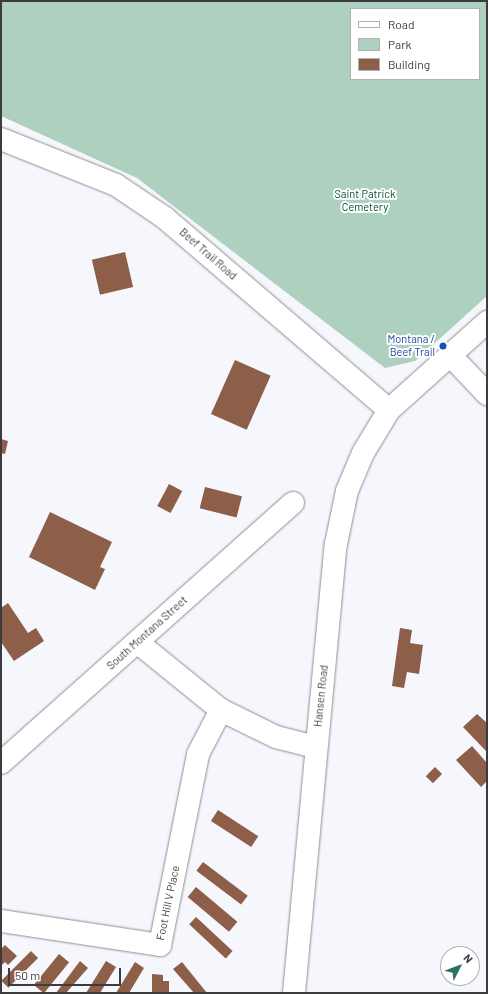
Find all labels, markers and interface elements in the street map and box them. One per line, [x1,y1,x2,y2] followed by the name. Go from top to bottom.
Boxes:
[350,8,480,80] legend
[388,17,415,31] text: Road
[388,37,412,51] text: Park
[388,57,430,71] text: Building
[334,188,396,214] park label: Saint Patrick Cemetery
[177,225,239,283] street label: Beef Trail Road
[387,333,435,359] place label: Montana / Beef Trail
[438,341,448,351] marker: Montana / Beef Trail
[104,593,190,673] street label: South Montana Street
[311,664,331,728] street label: Hansen Road
[154,864,182,942] street label: Foot Hill V Place
[440,946,480,986] north arrow
[461,951,476,965] text: N
[10,960,123,986] scale bar
[15,968,40,982] text: 50 m

